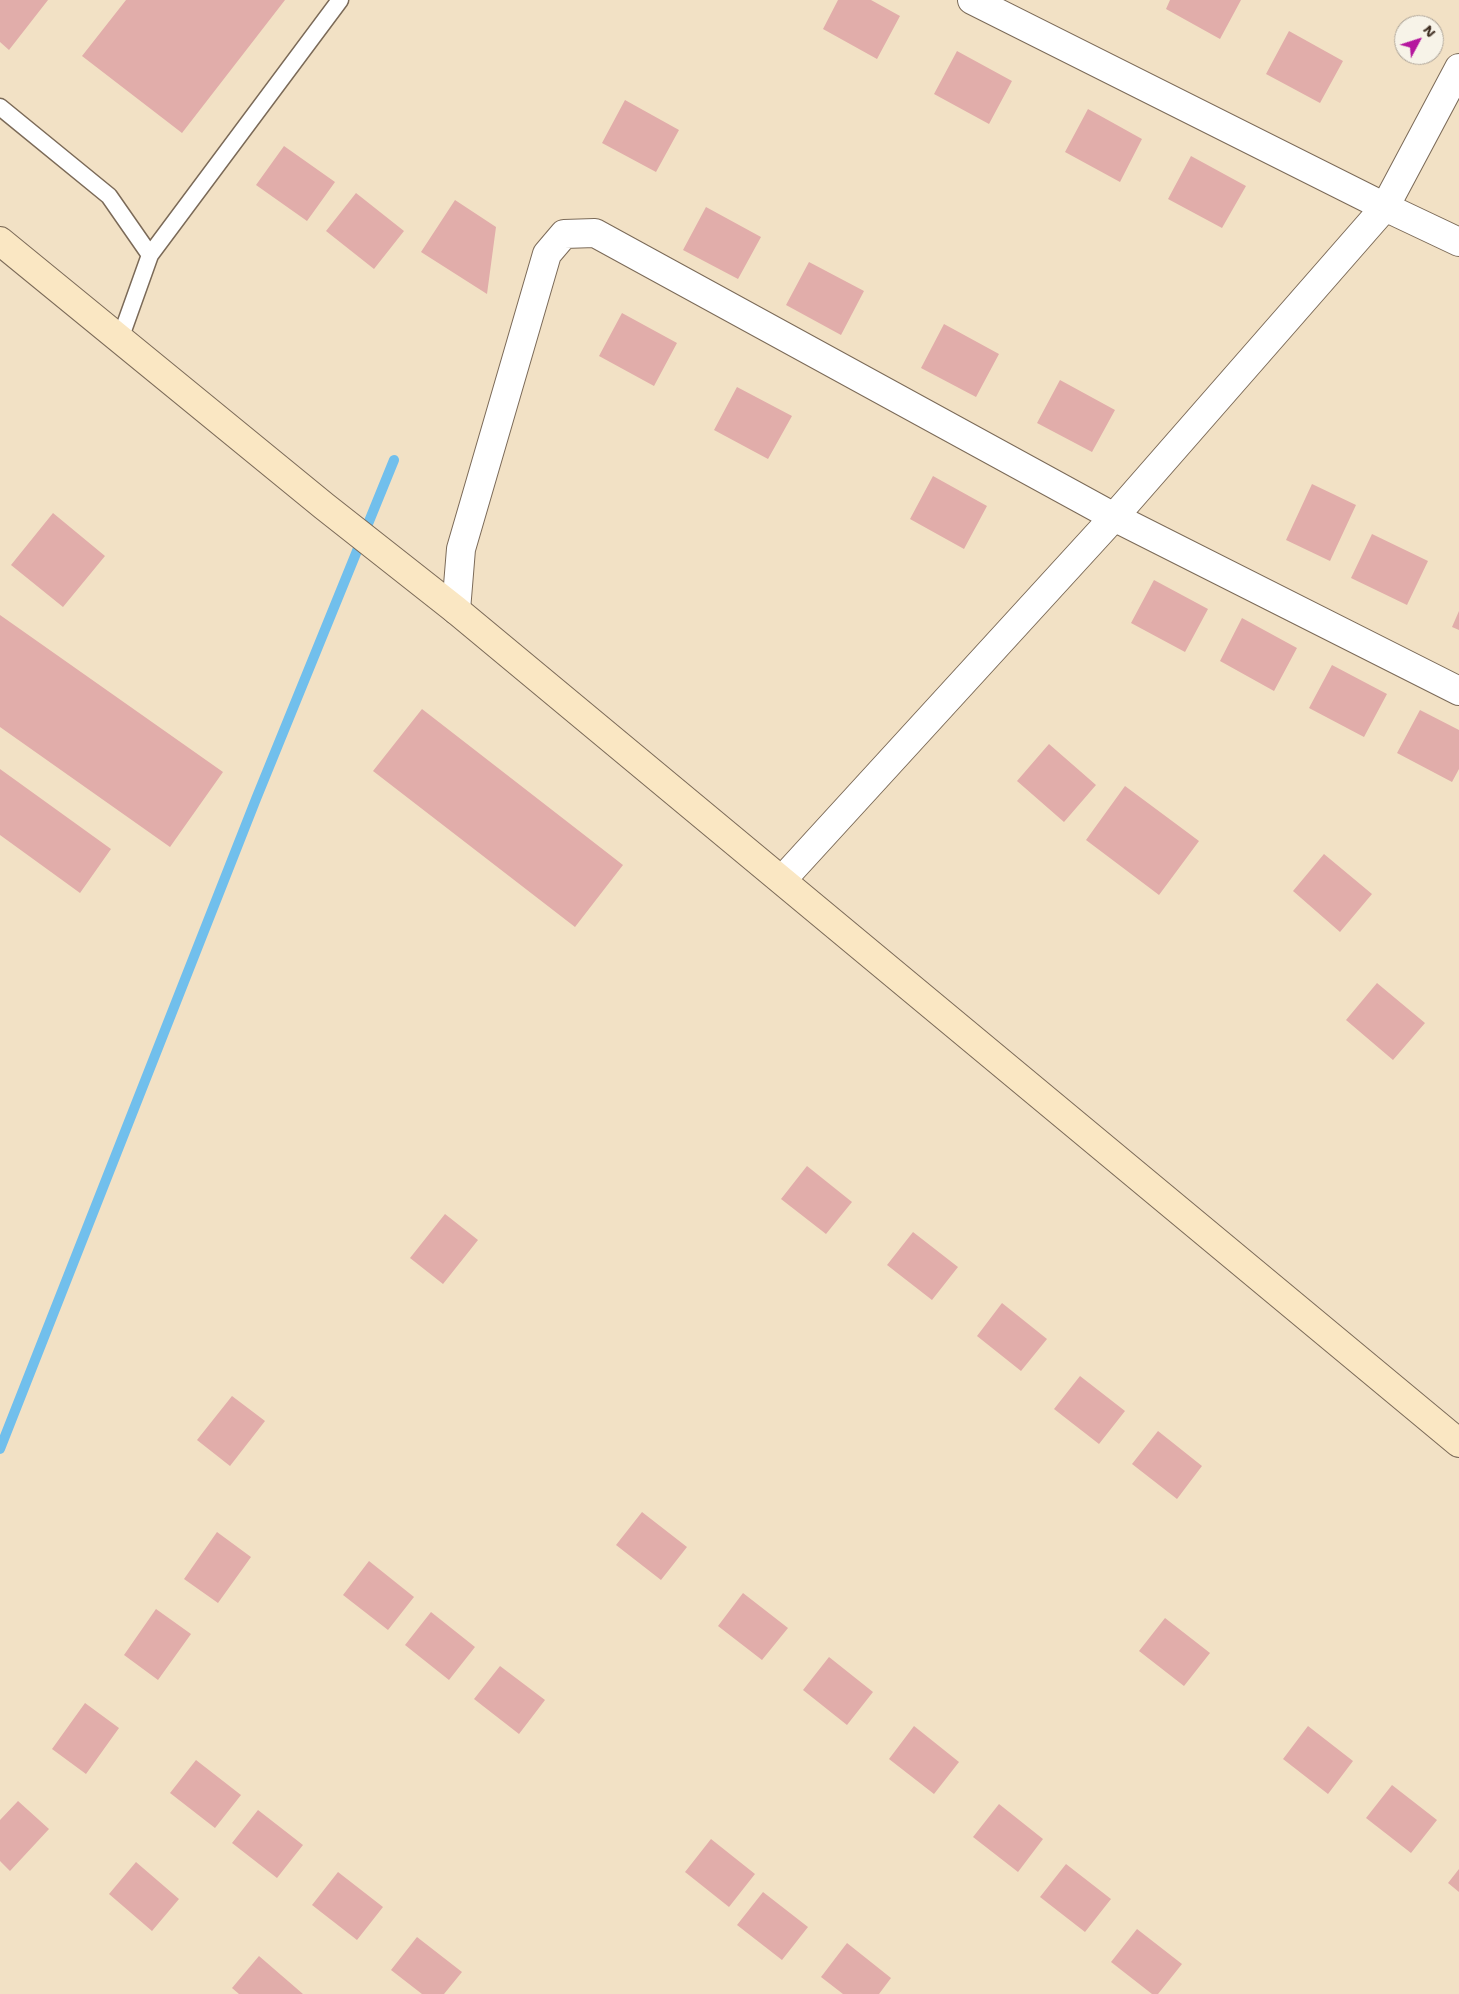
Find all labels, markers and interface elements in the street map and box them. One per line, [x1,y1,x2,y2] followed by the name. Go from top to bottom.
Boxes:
[1394,15,1444,65] north arrow
[1419,21,1440,41] text: N

